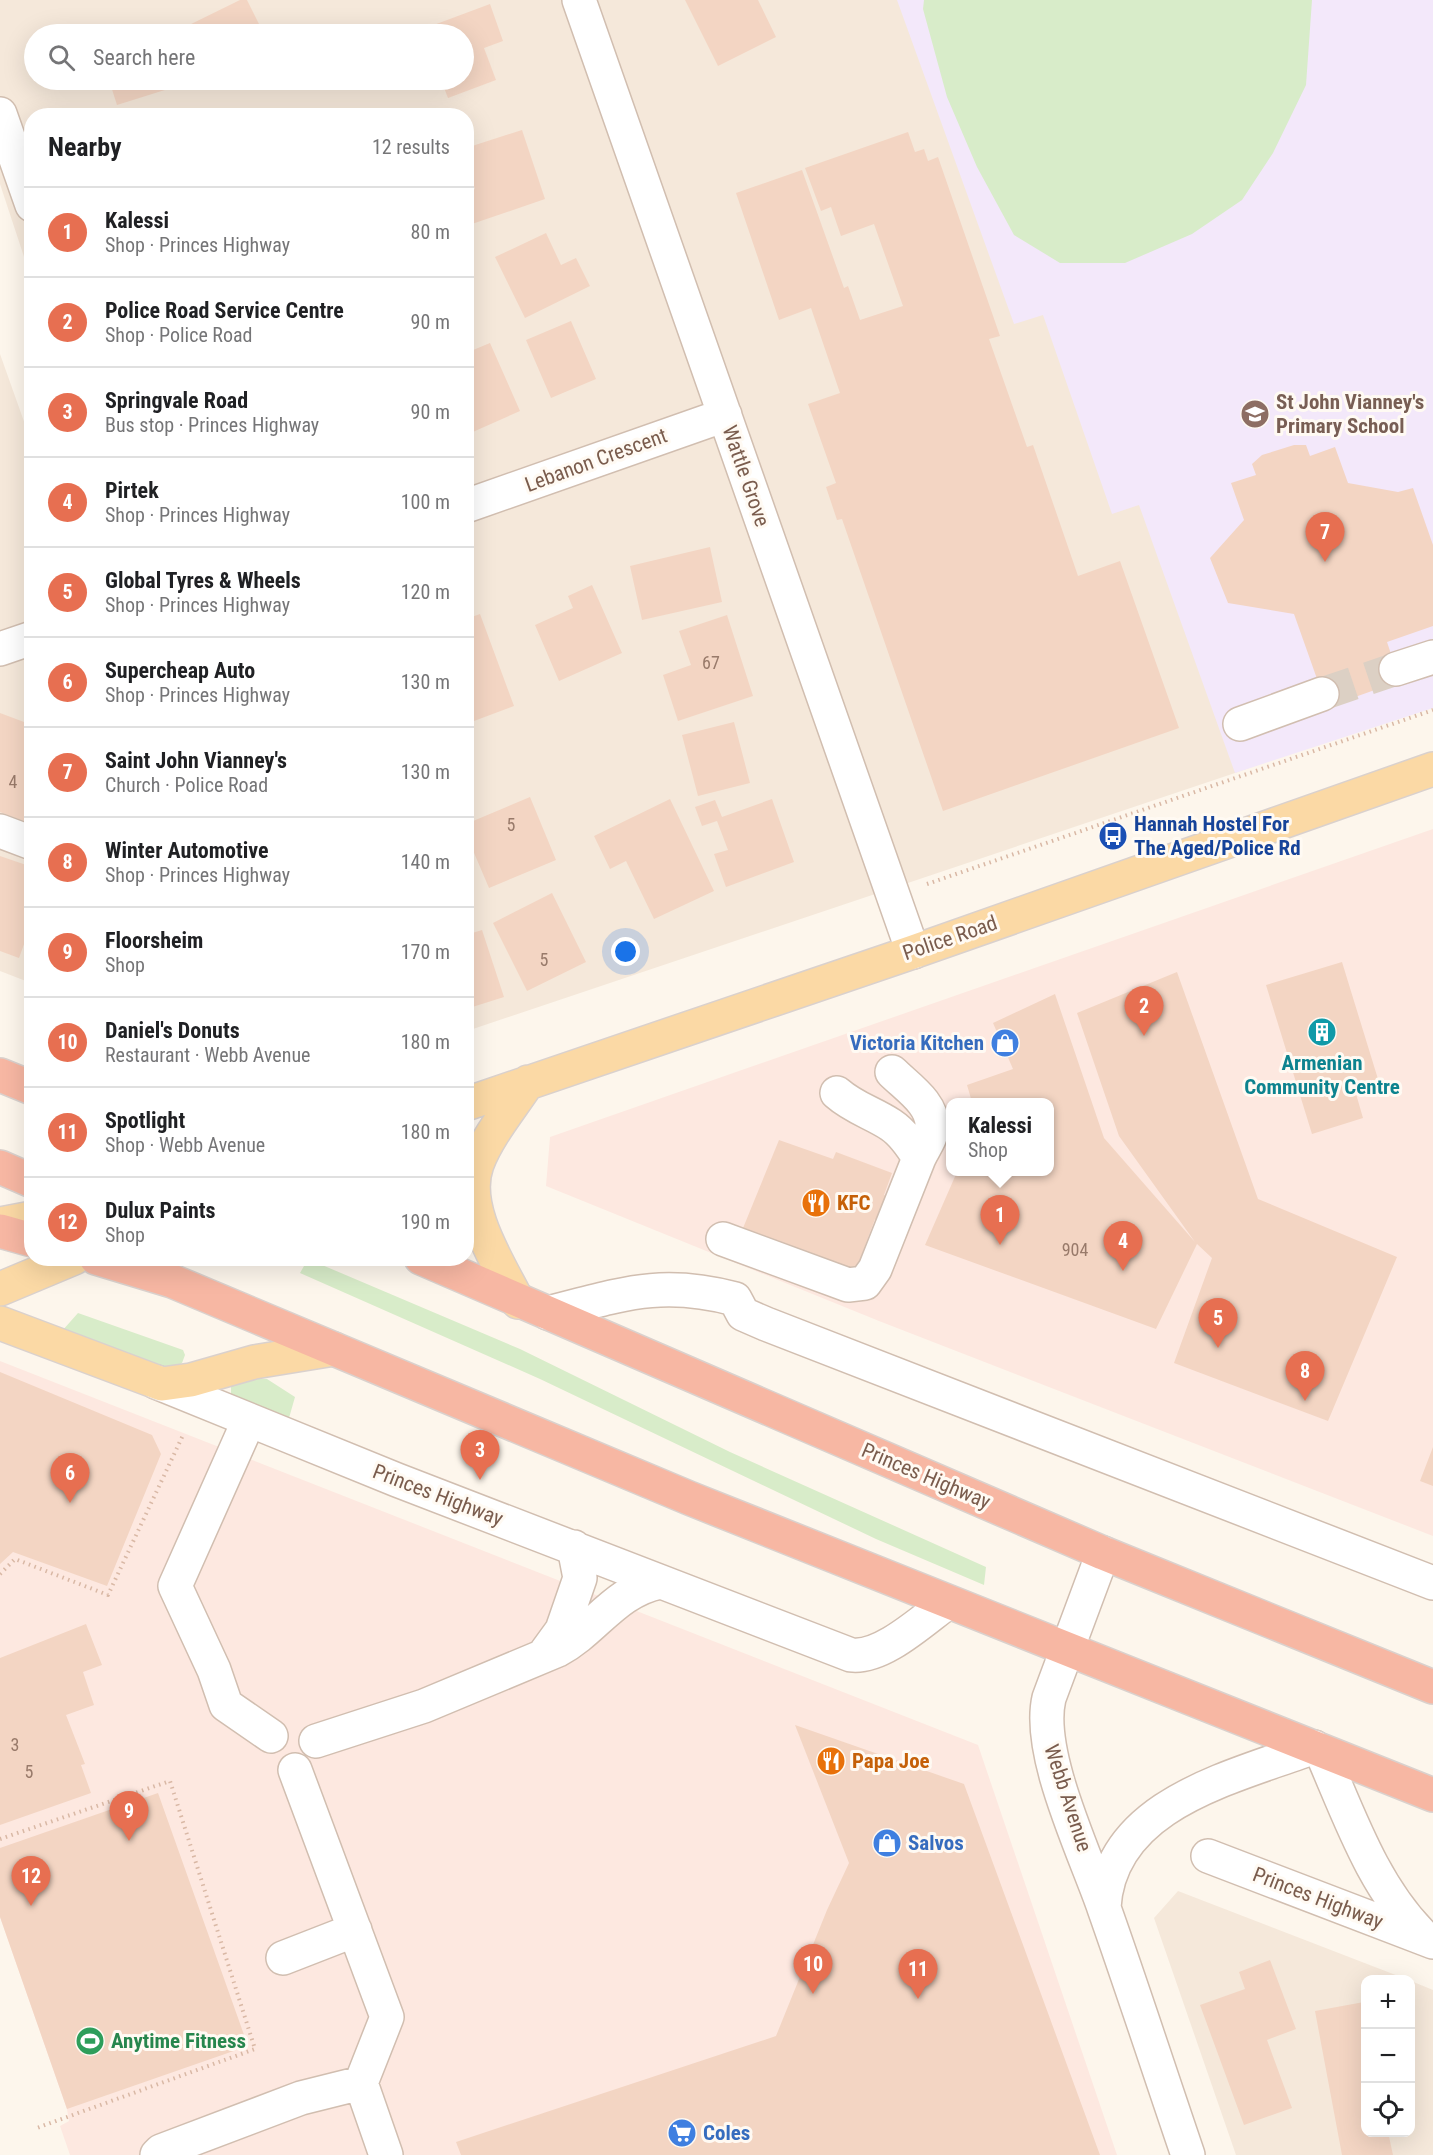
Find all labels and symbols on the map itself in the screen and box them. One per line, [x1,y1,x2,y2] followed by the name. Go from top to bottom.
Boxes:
[1276,390,1424,438] place label: St John Vianney's Primary School
[1239,398,1271,430] school or university icon: St John Vianney's Primary School
[718,422,775,530] street label: Wattle Grove
[522,423,670,497] street label: Lebanon Crescent
[1306,512,1344,562] pin: 7
[702,652,720,673] house number: 67
[9,771,18,792] house number: 4
[1134,812,1301,860] place label: Hannah Hostel For The Aged/Police Rd
[507,814,516,835] house number: 5
[1097,820,1129,852] bus stop icon: Hannah Hostel For The Aged/Police Rd
[900,911,1000,965] street label: Police Road
[611,937,640,966] your location
[540,949,549,970] house number: 5
[1124,986,1164,1036] pin: 2
[1306,1016,1338,1048] building icon: Armenian Community Centre
[989,1027,1021,1059] shop icon: Victoria Kitchen
[850,1031,984,1055] place label: Victoria Kitchen
[1244,1051,1400,1099] place label: Armenian Community Centre
[800,1187,832,1219] restaurant icon: KFC
[837,1191,871,1215] place label: KFC
[980,1196,1020,1245] pin: 1
[1104,1222,1142,1271] pin: 4
[1062,1239,1088,1260] house number: 904
[1198,1298,1238,1348] pin: 5
[1286,1352,1324,1401] pin: 8
[460,1430,500,1480] pin: 3
[858,1438,994,1514] street label: Princes Highway
[50,1454,90,1503] pin: 6
[369,1459,507,1531] street label: Princes Highway
[11,1734,19,1755] house number: 3
[1039,1741,1097,1855] street label: Webb Avenue
[815,1745,847,1777] restaurant icon: Papa Joe
[852,1749,930,1773] place label: Papa Joe
[25,1761,34,1782] house number: 5
[110,1792,148,1841] pin: 9
[871,1827,903,1859] shop icon: Salvos
[908,1831,964,1855] place label: Salvos
[12,1856,51,1906] pin: 12
[1249,1862,1387,1934] street label: Princes Highway
[794,1944,832,1994] pin: 10
[898,1950,938,1999] pin: 11
[74,2025,106,2057] sports icon: Anytime Fitness
[111,2029,246,2053] place label: Anytime Fitness
[666,2117,698,2149] supermarket icon: Coles
[703,2121,750,2145] place label: Coles

